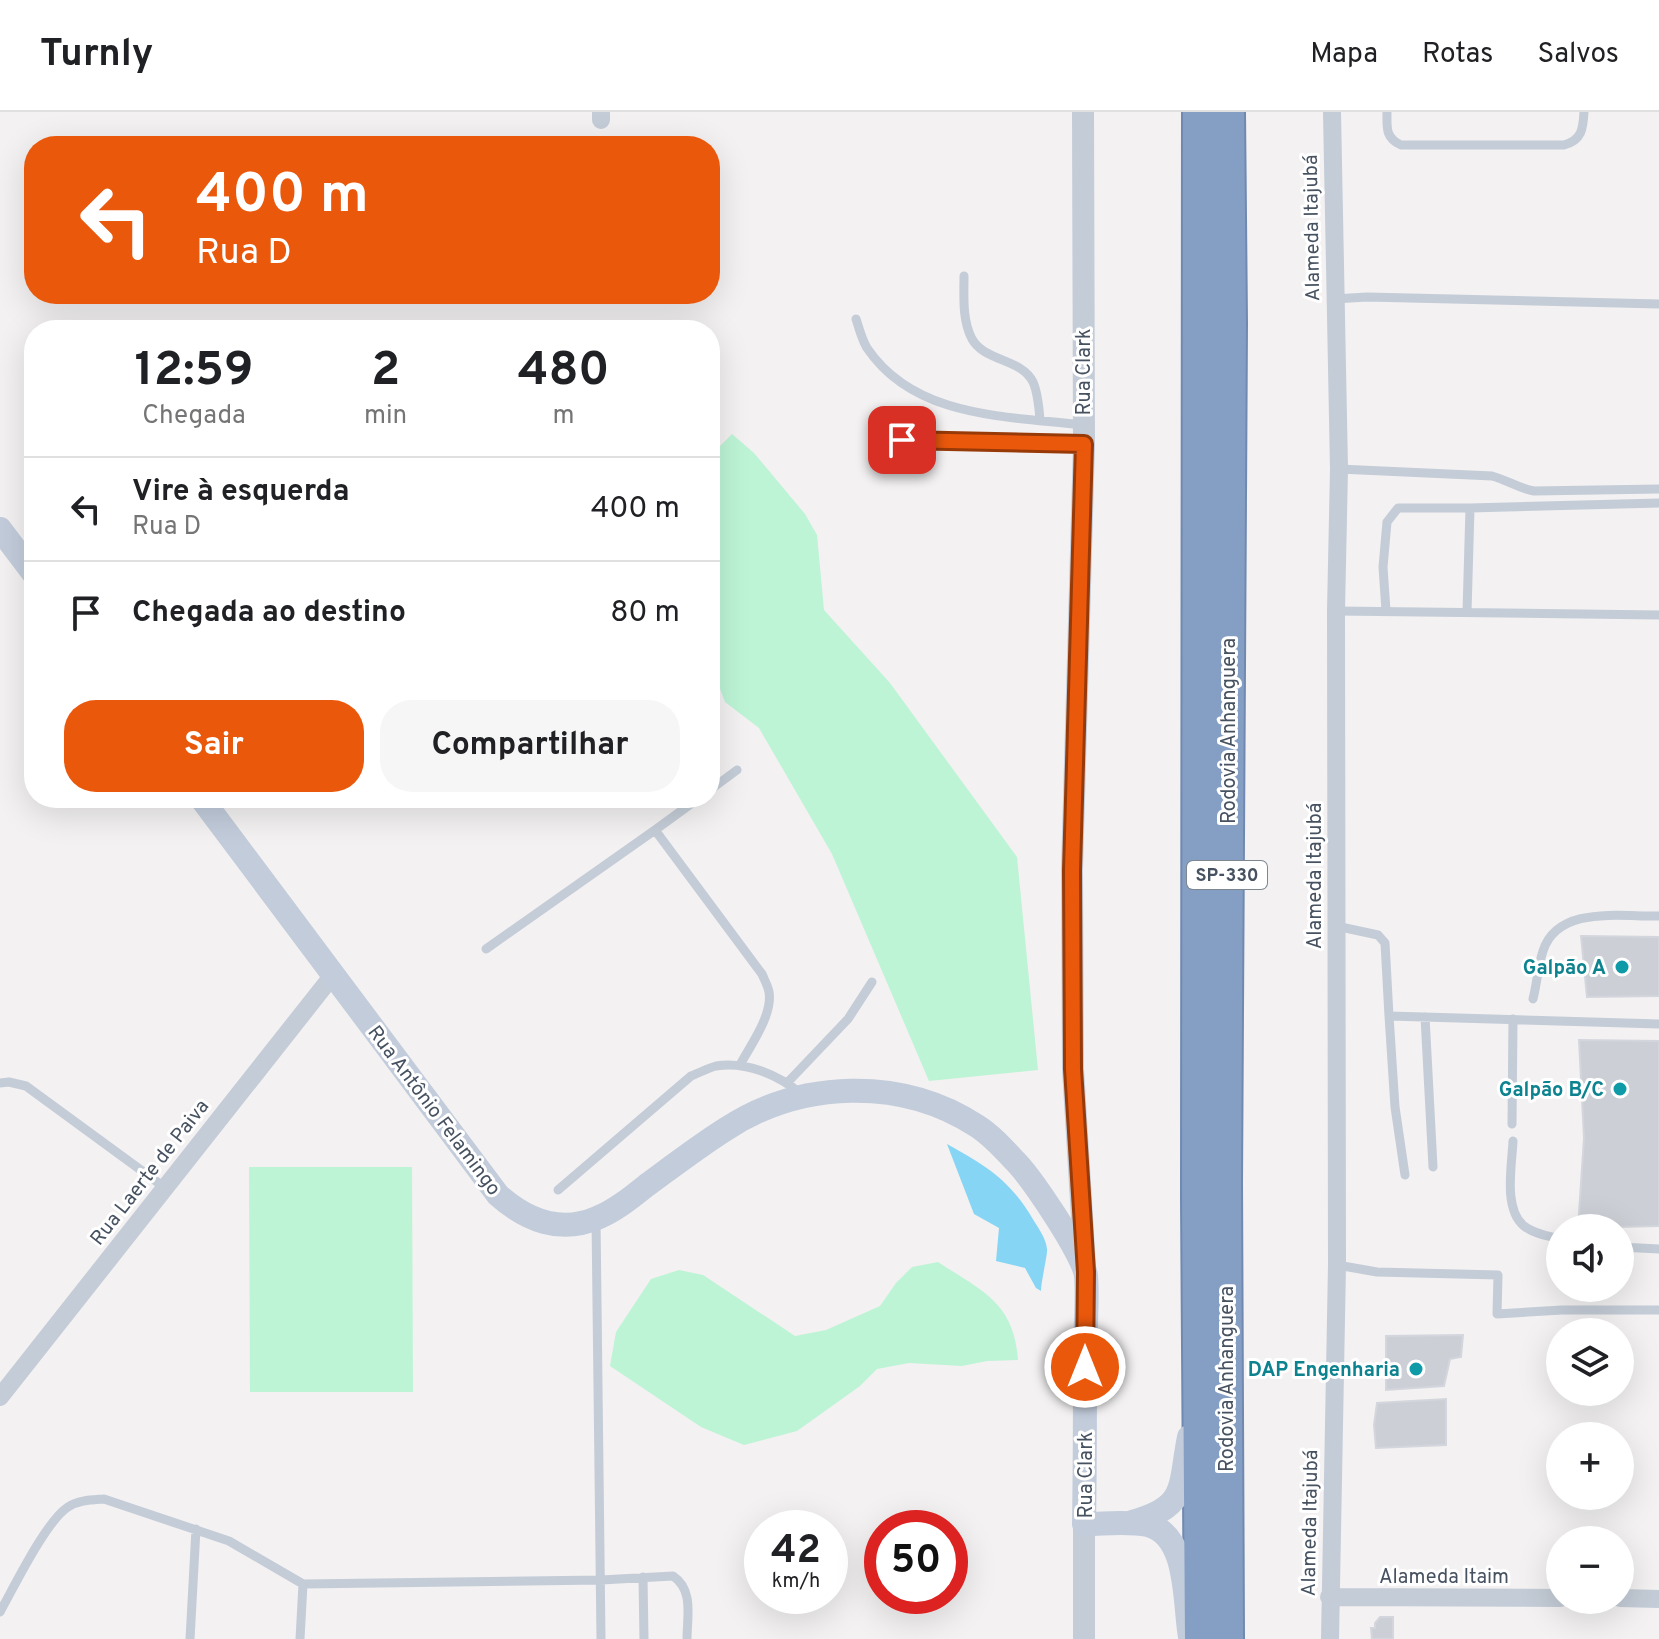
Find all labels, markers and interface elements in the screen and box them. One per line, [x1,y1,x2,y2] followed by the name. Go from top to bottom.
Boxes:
[40,31,153,80] text: Turnly
[1310,37,1378,73] text: Mapa
[1422,37,1493,73] text: Rotas
[1537,37,1619,73] text: Salvos
[1299,154,1327,302] street label: Alameda Itajubá
[196,162,369,232] text: 400 m
[64,168,168,272] icon: left
[196,231,292,277] text: Rua D
[1072,329,1098,415] street label: Rua Clark
[134,342,254,402] text: 12:59
[371,342,400,402] text: 2
[518,342,610,402] text: 480
[142,400,246,433] text: Chegada
[364,400,407,433] text: min
[553,400,575,433] text: m
[868,406,936,474] pin
[880,418,924,462] icon: arrive
[132,474,349,511] text: Vire à esquerda
[64,487,108,531] icon: left
[591,491,680,528] text: 400 m
[132,511,201,544] text: Rua D
[64,591,108,635] icon: arrive
[132,595,406,632] text: Chegada ao destino
[610,595,680,632] text: 80 m
[1217,638,1243,824] street label: Rodovia Anhanguera
[64,700,364,792] button: Sair
[380,700,680,792] button: Compartilhar
[1303,803,1329,949] street label: Alameda Itajubá
[1187,861,1267,889] road number: SP-330
[1523,956,1606,982] place label: Galpão A
[1613,958,1631,976] marker: Galpão A
[361,1021,506,1202] street label: Rua Antônio Felamingo
[1499,1078,1604,1104] place label: Galpão B/C
[1611,1080,1629,1098] marker: Galpão B/C
[85,1095,216,1252] street label: Rua Laerte de Paiva
[1546,1214,1634,1614] map controls
[1546,1214,1634,1302] button: sound
[1215,1286,1241,1472] street label: Rodovia Anhanguera
[1546,1318,1634,1406] button: layers
[1043,1325,1127,1409] position arrow
[1248,1358,1400,1384] place label: DAP Engenharia
[1407,1360,1425,1378] marker: DAP Engenharia
[1546,1422,1634,1510] button: +
[1074,1432,1100,1518] street label: Rua Clark
[1297,1449,1325,1597] street label: Alameda Itajubá
[864,1510,968,1614] speed limit sign: 50
[1546,1526,1634,1614] button: −
[771,1527,821,1577] text: 42
[1379,1565,1509,1591] street label: Alameda Itaim
[772,1569,820,1595] text: km/h

